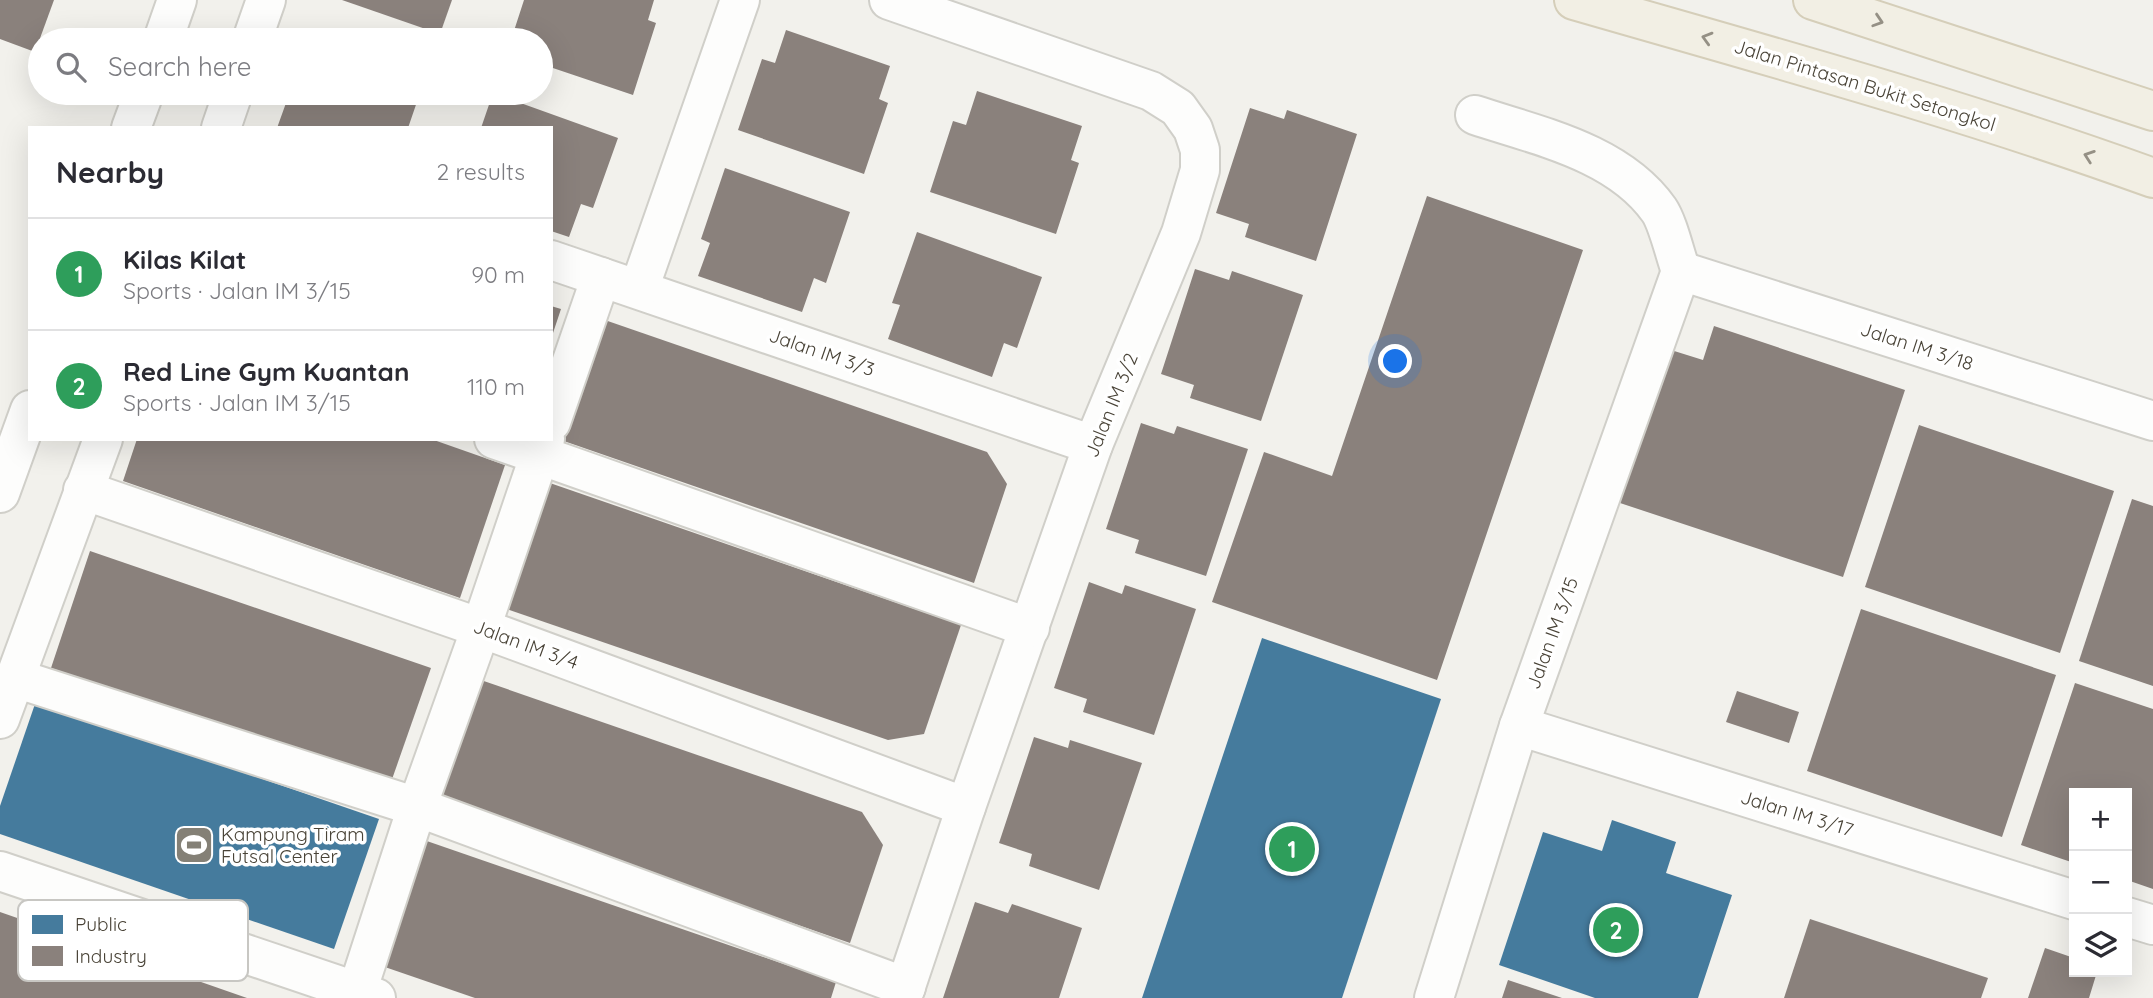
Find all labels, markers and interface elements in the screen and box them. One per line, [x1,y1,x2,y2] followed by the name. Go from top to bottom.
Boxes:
[1871,13,1883,27] one-way arrow
[28,28,553,105] search box
[1702,32,1714,47] one-way arrow
[1731,34,1999,136] street label: Jalan Pintasan Bukit Setongkol
[52,48,90,86] icon: search
[108,50,252,83] text: Search here
[2083,150,2095,164] one-way arrow
[56,153,164,191] text: Nearby
[436,157,525,186] text: 2 results
[123,243,246,276] text: Kilas Kilat
[75,260,83,289] text: 1
[471,260,525,289] text: 90 m
[123,276,351,305] text: Sports · Jalan IM 3/15
[1858,316,1976,376] street label: Jalan IM 3/18
[766,323,878,381] street label: Jalan IM 3/3
[1378,344,1412,378] your location
[1079,349,1143,461] street label: Jalan IM 3/2
[123,355,409,388] text: Red Line Gym Kuantan
[72,372,86,401] text: 2
[467,372,525,401] text: 110 m
[123,388,351,417] text: Sports · Jalan IM 3/15
[1521,574,1583,692] street label: Jalan IM 3/15
[470,614,582,674] street label: Jalan IM 3/4
[1738,784,1857,842] street label: Jalan IM 3/17
[2069,788,2132,977] map controls
[2069,788,2132,851] button: +
[221,822,365,868] place label: Kampung Tiram Futsal Center
[1269,823,1315,875] pin: 1
[173,824,215,866] sports icon: Kampung Tiram Futsal Center
[2069,851,2132,914] button: −
[18,900,248,981] legend
[1593,904,1639,956] pin: 2
[75,912,127,936] text: Public
[2069,914,2132,977] button: layers
[75,944,147,968] text: Industry

